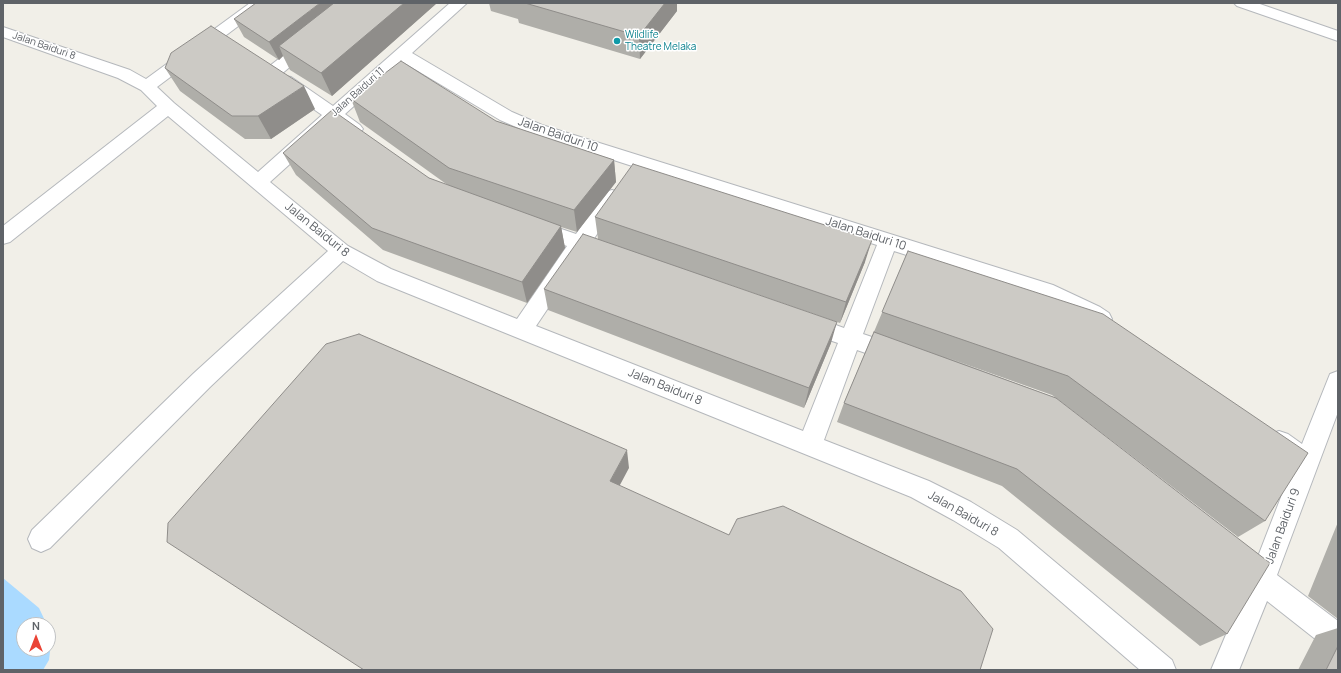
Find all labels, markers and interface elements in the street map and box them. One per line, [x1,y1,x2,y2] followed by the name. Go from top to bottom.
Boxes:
[625,29,696,52] place label: Wildlife Theatre Melaka
[11,30,77,62] street label: Jalan Baiduri 8
[612,36,622,46] marker: Wildlife Theatre Melaka
[329,65,387,119] street label: Jalan Baiduri 11
[516,115,600,155] street label: Jalan Baiduri 10
[282,200,352,260] street label: Jalan Baiduri 8
[824,214,908,254] street label: Jalan Baiduri 10
[626,366,704,408] street label: Jalan Baiduri 8
[1263,486,1303,566] street label: Jalan Baiduri 9
[925,488,1001,540] street label: Jalan Baiduri 8
[16,617,56,657] north arrow
[32,618,40,633] text: N

